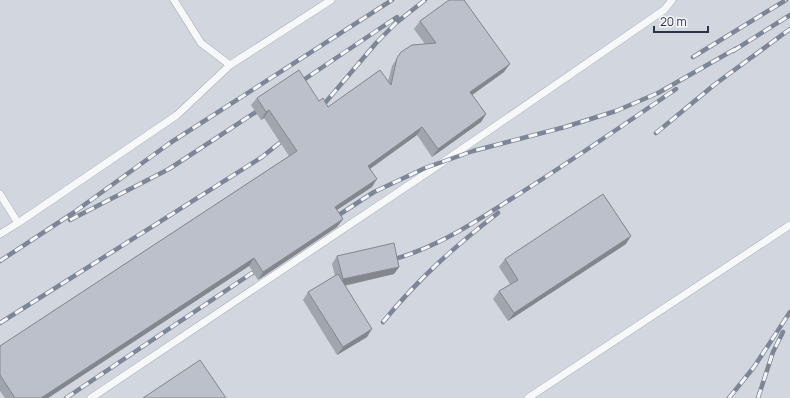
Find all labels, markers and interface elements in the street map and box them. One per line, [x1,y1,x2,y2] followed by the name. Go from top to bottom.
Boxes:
[654,8,708,34] scale bar
[660,13,687,30] text: 20 m

